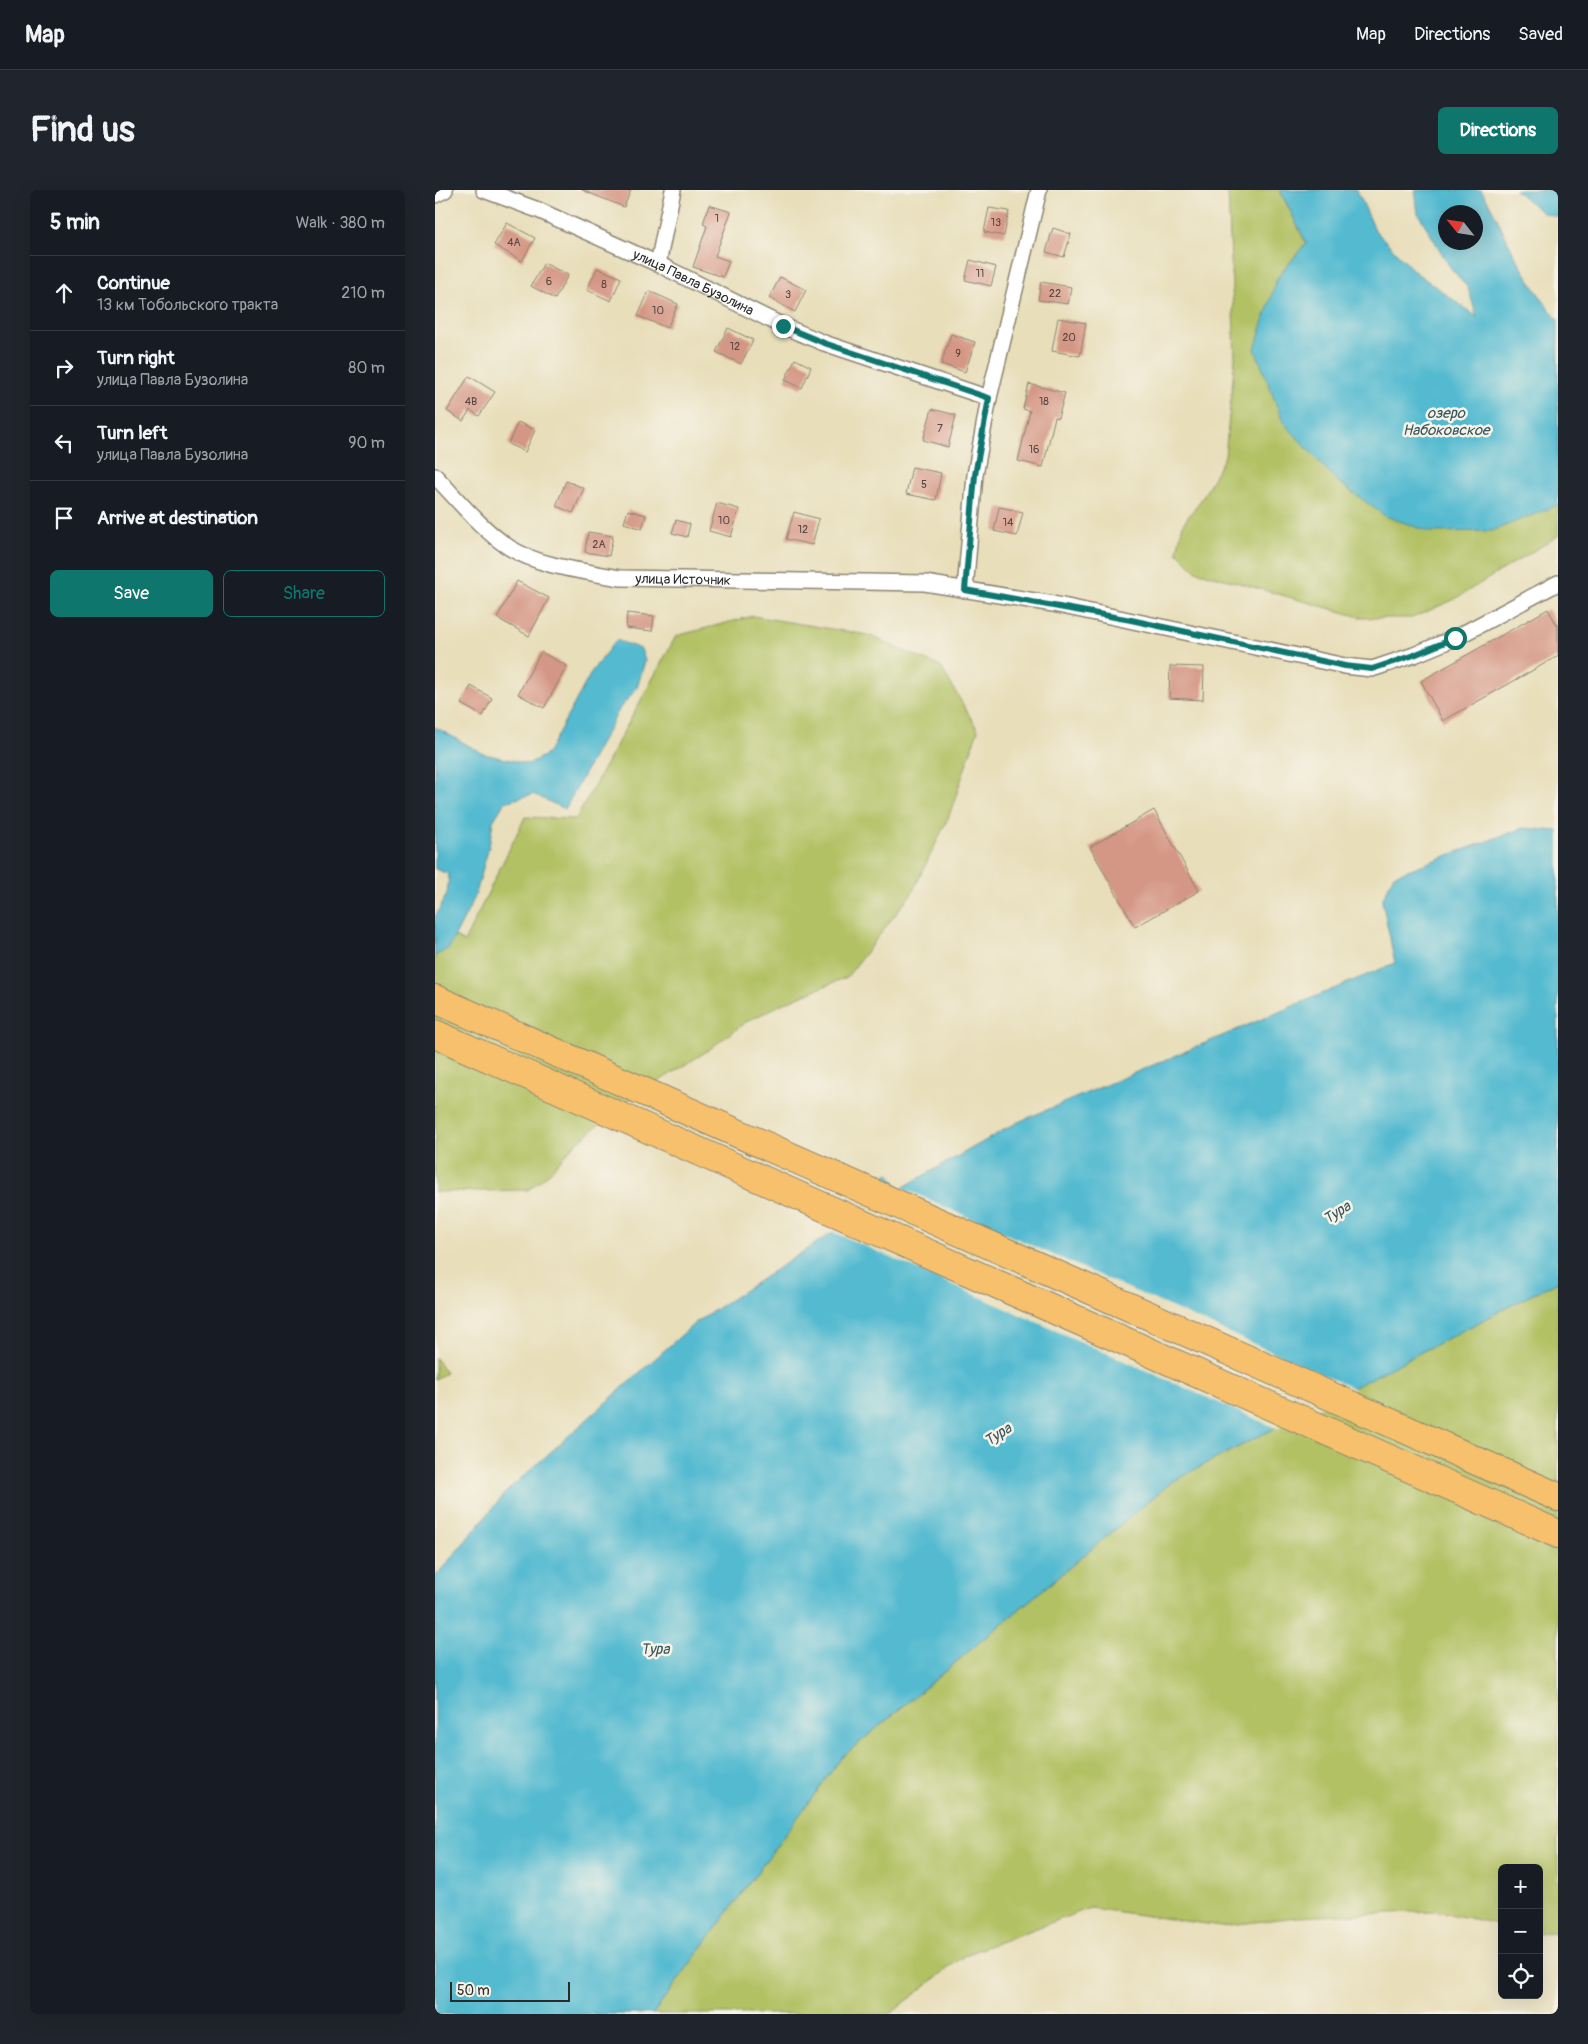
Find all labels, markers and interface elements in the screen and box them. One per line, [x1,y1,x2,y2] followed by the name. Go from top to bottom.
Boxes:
[25,20,65,49] text: Map
[1356,23,1386,46] text: Map
[1414,23,1490,46] text: Directions
[1518,23,1563,46] text: Saved
[1438,107,1558,154] button: Directions
[30,108,135,152] text: Find us
[1438,205,1483,250] north arrow
[50,209,100,236] text: 5 min
[715,212,719,225] house number: 1
[296,213,385,233] text: Walk · 380 m
[991,216,1001,229] house number: 13
[507,236,521,249] house number: 4А
[630,245,757,319] street label: улица Павла Бузолина
[976,267,984,280] house number: 11
[97,271,170,295] text: Continue
[546,275,552,288] house number: 6
[601,278,607,291] house number: 8
[50,279,78,307] icon: ahead
[341,283,385,303] text: 210 m
[1049,287,1061,300] house number: 22
[785,288,791,301] house number: 3
[97,295,278,315] text: 13 км Тобольского тракта
[652,304,664,317] house number: 10
[772,315,795,338] route end
[1062,331,1076,344] house number: 20
[730,340,740,353] house number: 12
[97,346,175,370] text: Turn right
[955,347,961,360] house number: 9
[50,354,78,382] icon: right
[348,358,385,378] text: 80 m
[97,370,248,390] text: улица Павла Бузолина
[465,395,477,408] house number: 4В
[1039,395,1049,408] house number: 18
[1403,404,1491,440] water label: озеро Набоковское
[97,421,167,445] text: Turn left
[937,422,943,435] house number: 7
[50,429,78,457] icon: left
[348,433,385,453] text: 90 m
[1029,443,1039,456] house number: 16
[97,445,248,465] text: улица Павла Бузолина
[921,478,927,491] house number: 5
[50,504,78,532] icon: arrive
[97,506,258,530] text: Arrive at destination
[718,514,730,527] house number: 10
[1003,516,1014,529] house number: 14
[798,523,808,536] house number: 12
[592,538,606,551] house number: 2А
[50,570,213,617] button: Save
[223,570,385,617] button: Share
[634,570,731,588] street label: улица Источник
[1444,627,1467,650] route start
[1320,1197,1355,1229] water label: Тура
[981,1419,1016,1451] water label: Тура
[641,1640,670,1659] water label: Тура
[1498,1864,1543,1999] map controls
[1498,1864,1543,1909] button: +
[1498,1909,1543,1954] button: −
[1498,1954,1543,1999] button: locate
[450,1979,570,2002] scale bar
[457,1982,490,1999] text: 50 m

